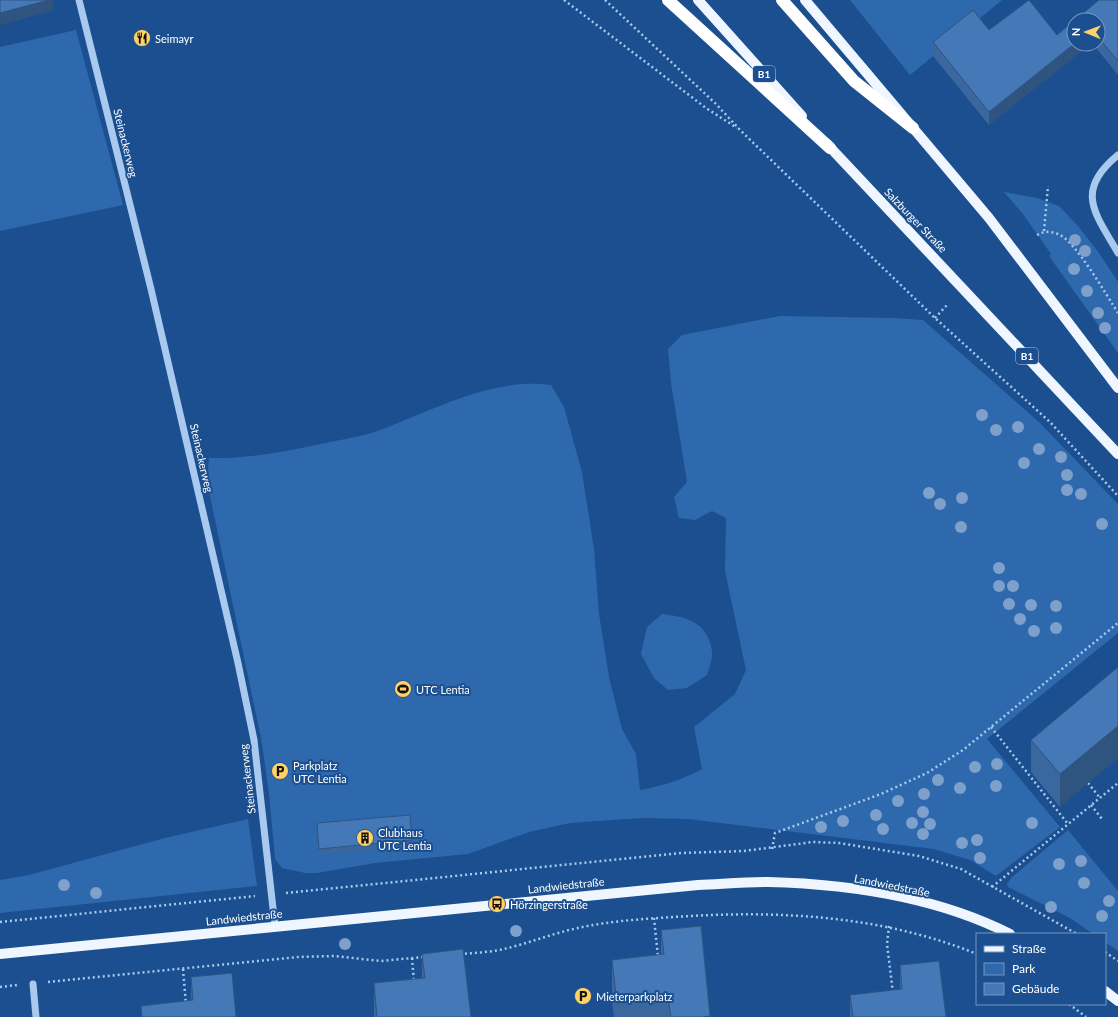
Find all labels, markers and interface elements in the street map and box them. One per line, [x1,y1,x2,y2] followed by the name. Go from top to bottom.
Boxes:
[1066,12,1106,52] north arrow
[1069,27,1082,36] text: N
[132,28,152,48] restaurant icon: Seimayr
[155,32,193,45] place label: Seimayr
[753,66,775,82] road number: B1
[111,107,141,179] street label: Steinackerweg
[882,185,950,255] street label: Salzburger Straße
[1016,348,1038,364] road number: B1
[188,422,216,494] street label: Steinackerweg
[393,679,413,699] sports icon: UTC Lentia
[416,683,470,696] place label: UTC Lentia
[236,743,258,815] street label: Steinackerweg
[293,759,347,785] place label: Parkplatz UTC Lentia
[270,761,290,781] parking icon: Parkplatz UTC Lentia
[378,826,432,852] place label: Clubhaus UTC Lentia
[355,828,375,848] building icon: Clubhaus UTC Lentia
[853,871,931,899] street label: Landwiedstraße
[527,874,605,895] street label: Landwiedstraße
[487,894,507,914] bus stop icon: Hörzingerstraße
[510,898,588,911] place label: Hörzingerstraße
[205,906,283,927] street label: Landwiedstraße
[976,933,1106,1005] legend
[1012,941,1046,956] text: Straße
[1012,961,1036,976] text: Park
[1012,981,1059,996] text: Gebäude
[573,986,593,1006] parking icon: Mieterparkplatz
[596,990,673,1003] place label: Mieterparkplatz

